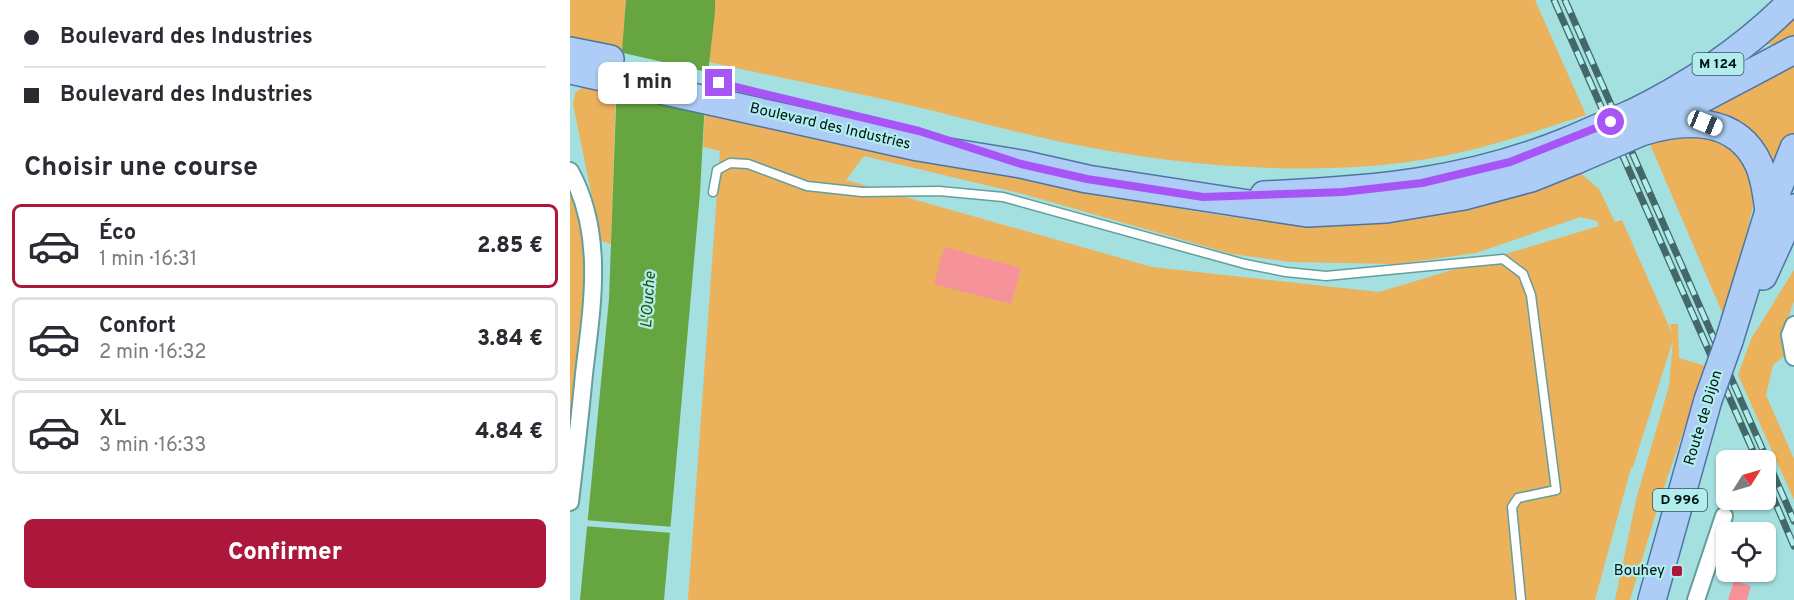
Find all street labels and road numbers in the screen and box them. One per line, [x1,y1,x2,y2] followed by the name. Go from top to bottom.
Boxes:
[1692,53,1744,75] road number: M 124
[748,99,912,155] street label: Boulevard des Industries
[1680,368,1728,468] street label: Route de Dijon
[1653,489,1707,511] road number: D 996

